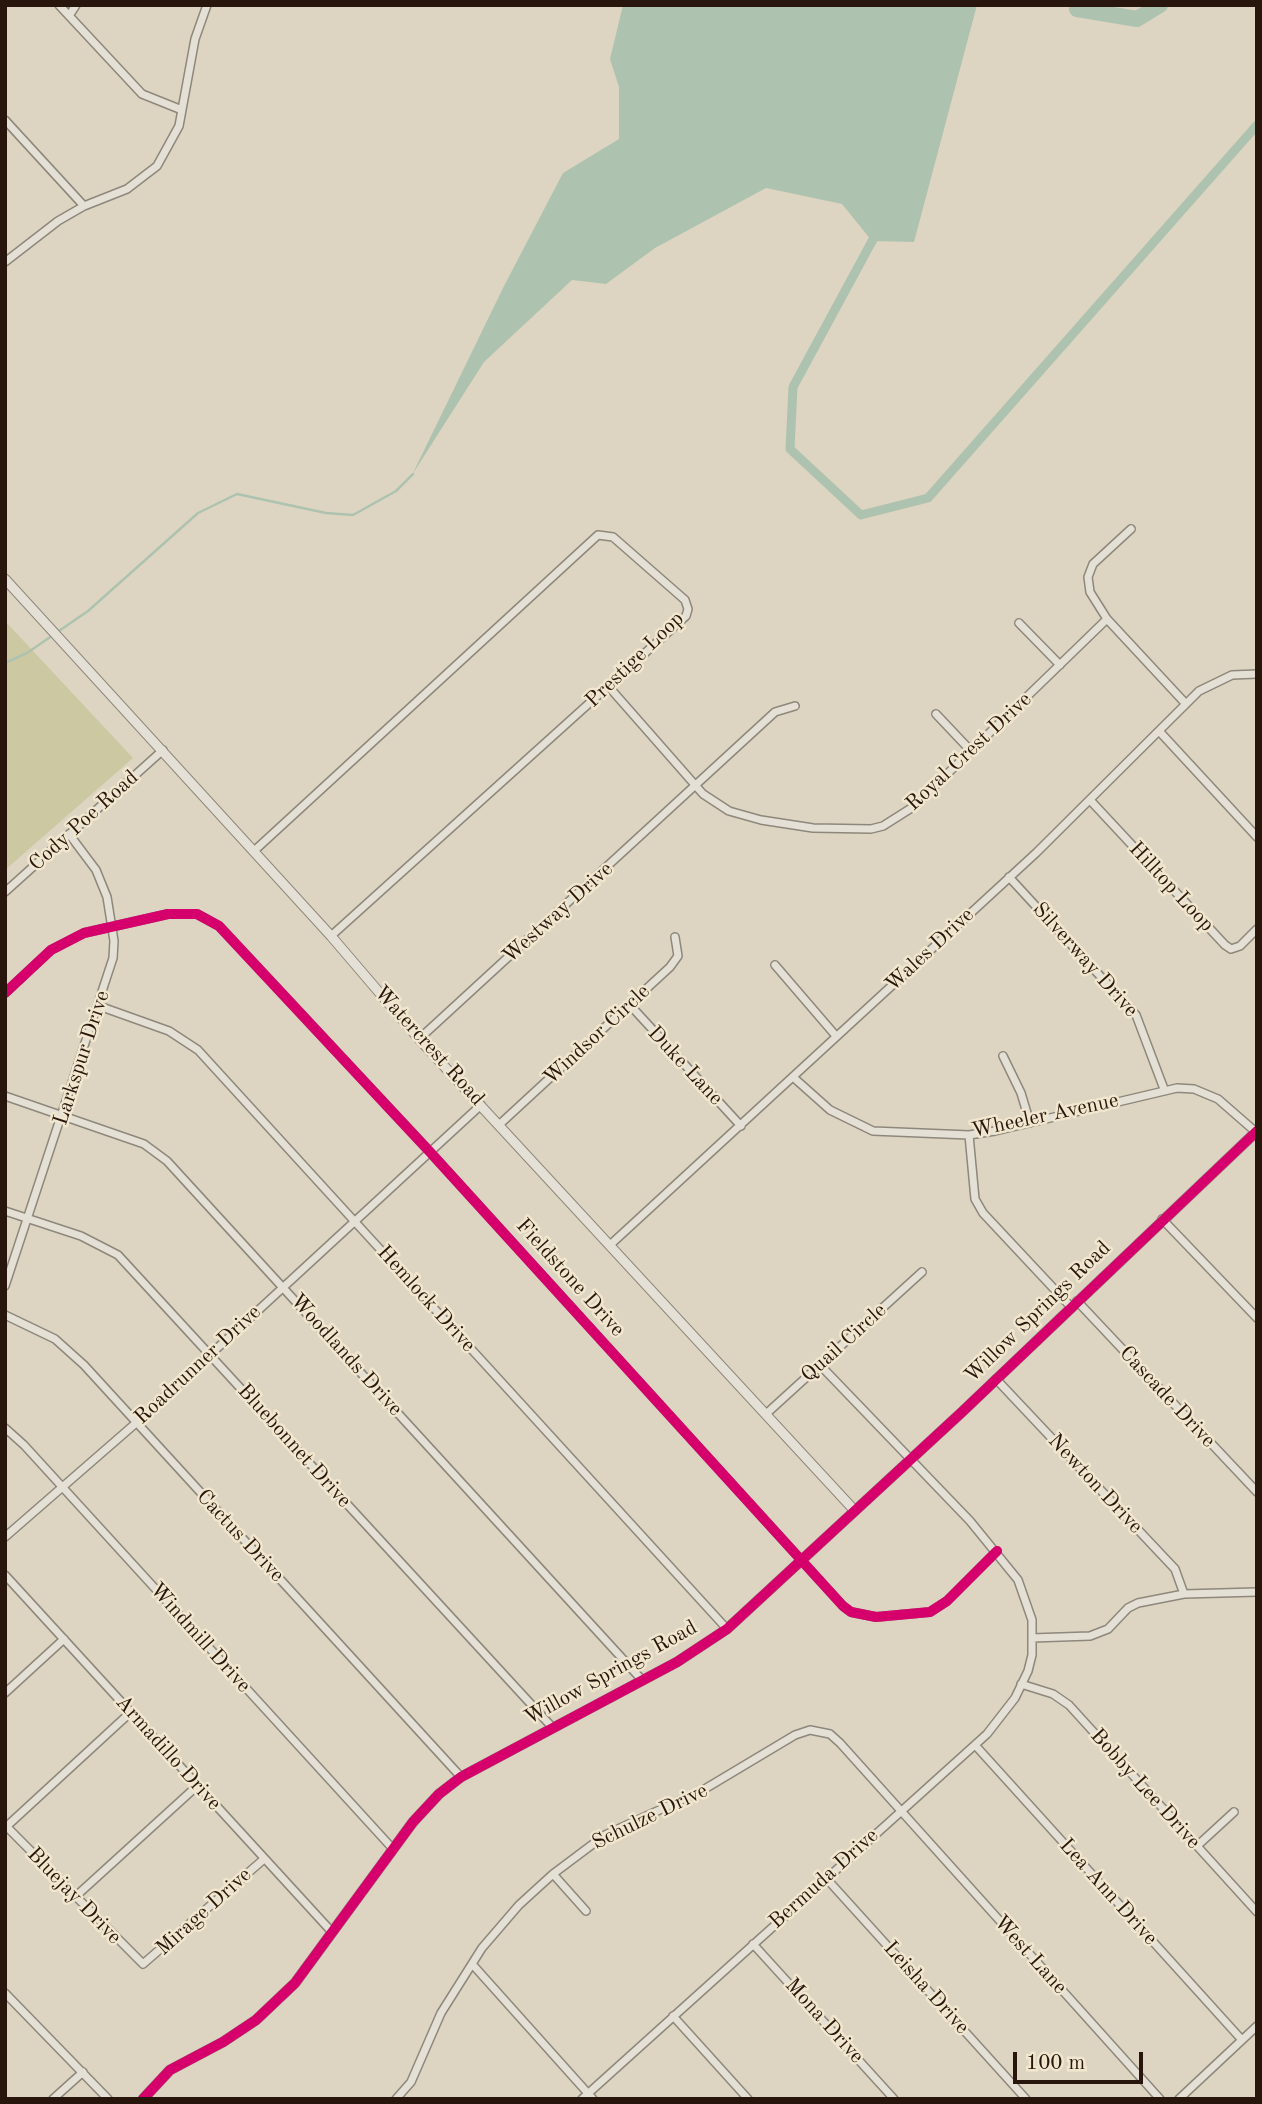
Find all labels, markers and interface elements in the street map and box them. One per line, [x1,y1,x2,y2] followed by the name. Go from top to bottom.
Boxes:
[580,607,690,713] street label: Prestige Loop
[901,687,1037,817] street label: Royal Crest Drive
[24,765,144,877] street label: Cody Poe Road
[1123,837,1219,937] street label: Hilltop Loop
[498,857,618,969] street label: Westway Drive
[1027,897,1143,1023] street label: Silverway Drive
[880,903,980,997] street label: Wales Drive
[539,979,655,1091] street label: Windsor Circle
[368,981,490,1111] street label: Watercrest Road
[48,987,116,1129] street label: Larkspur Drive
[642,1021,728,1111] street label: Duke Lane
[969,1088,1121,1144] street label: Wheeler Avenue
[510,1214,630,1342] street label: Fieldstone Drive
[960,1236,1116,1388] street label: Willow Springs Road
[371,1240,481,1358] street label: Hemlock Drive
[284,1289,408,1421] street label: Woodlands Drive
[796,1298,892,1388] street label: Quail Circle
[129,1300,267,1430] street label: Roadrunner Drive
[1113,1341,1221,1453] street label: Cascade Drive
[232,1379,356,1513] street label: Bluebonnet Drive
[1042,1429,1148,1539] street label: Newton Drive
[191,1484,289,1588] street label: Cactus Drive
[144,1578,256,1698] street label: Windmill Drive
[520,1615,702,1731] street label: Willow Springs Road
[110,1690,226,1816] street label: Armadillo Drive
[1084,1724,1206,1854] street label: Bobby Lee Drive
[588,1778,712,1856] street label: Schulze Drive
[764,1823,884,1935] street label: Bermuda Drive
[1053,1833,1163,1951] street label: Lea Ann Drive
[21,1842,127,1950] street label: Bluejay Drive
[151,1863,257,1961] street label: Mirage Drive
[988,1910,1072,2000] street label: West Lane
[878,1936,974,2040] street label: Leisha Drive
[779,1973,869,2069] street label: Mona Drive
[1017,2038,1146,2082] scale bar
[1026,2053,1085,2074] text: 100 m

